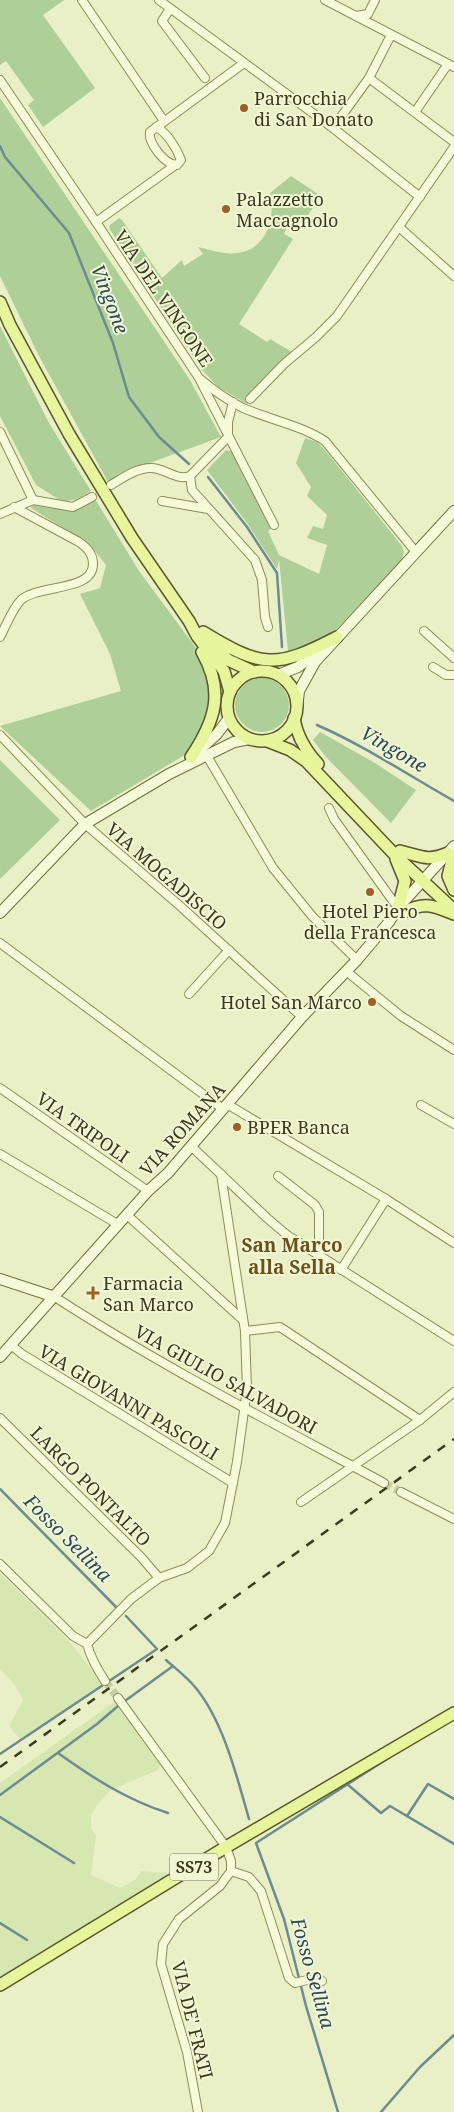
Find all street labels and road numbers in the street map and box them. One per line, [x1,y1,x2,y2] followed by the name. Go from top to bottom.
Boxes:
[109,225,219,371] street label: VIA DEL VINGONE
[102,817,232,935] street label: VIA MOGADISCIO
[134,1077,230,1180] street label: VIA ROMANA
[32,1086,134,1168] street label: VIA TRIPOLI
[131,1319,321,1439] street label: VIA GIULIO SALVADORI
[35,1339,223,1465] street label: VIA GIOVANNI PASCOLI
[26,1421,156,1551] street label: LARGO PONTALTO
[170,1854,218,1880] road number: SS73
[167,1959,219,2081] street label: VIA DE' FRATI

